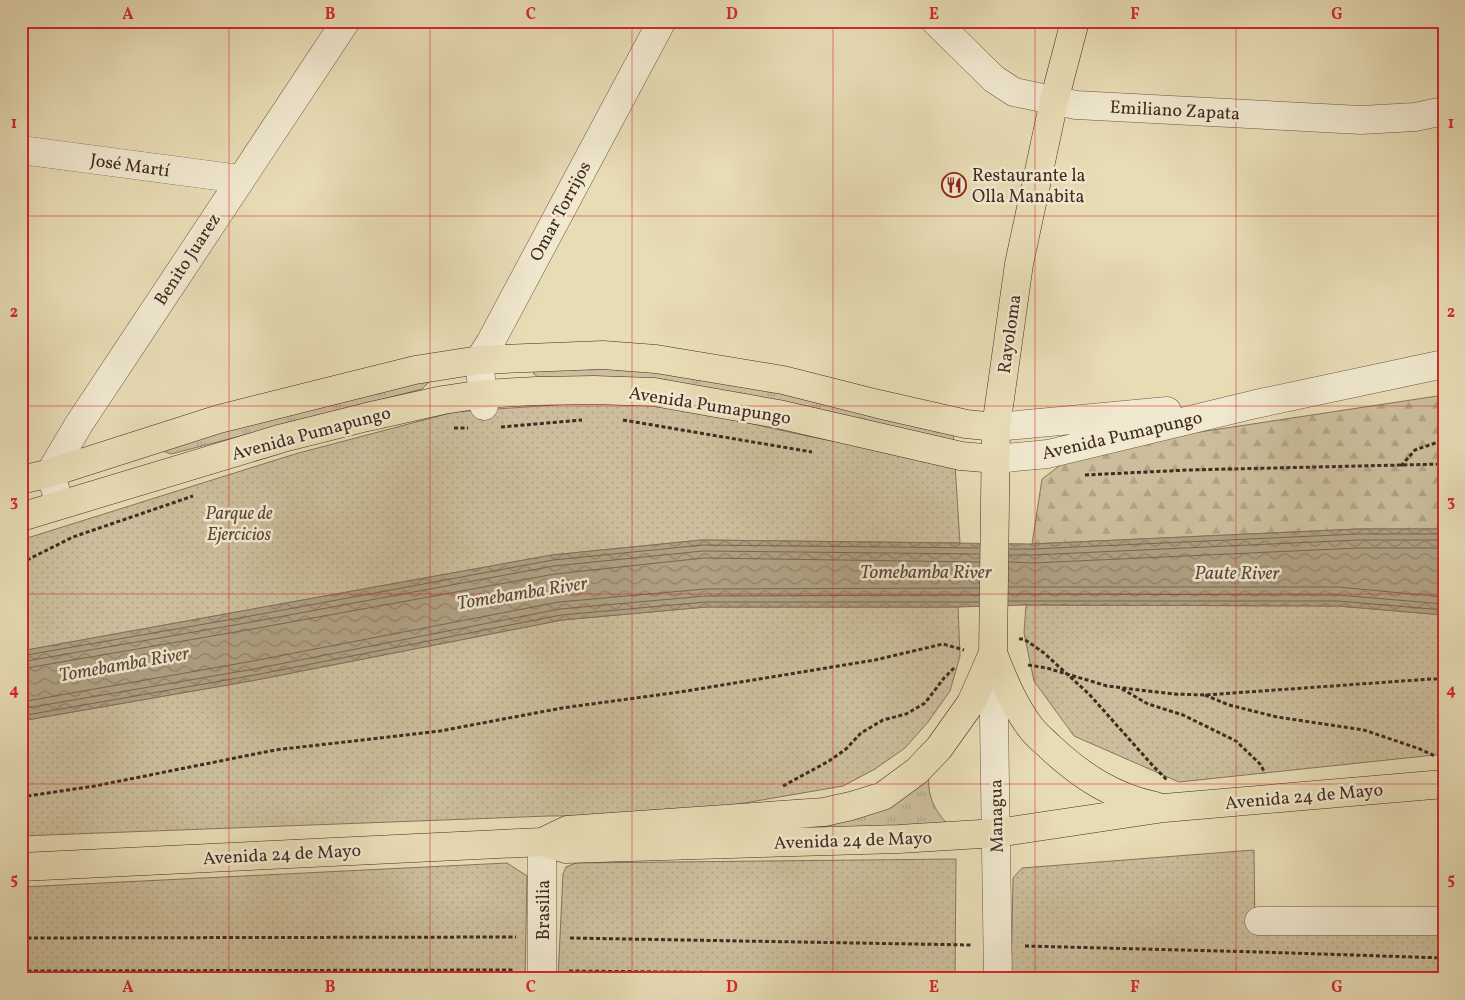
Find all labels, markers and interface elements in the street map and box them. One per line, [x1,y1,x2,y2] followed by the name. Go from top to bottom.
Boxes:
[122,4,134,26] text: A
[325,4,336,26] text: B
[526,4,536,26] text: C
[726,4,738,26] text: D
[929,4,939,26] text: E
[1130,4,1140,26] text: F
[1331,4,1343,26] text: G
[1109,96,1241,127] street label: Emiliano Zapata
[11,113,17,135] text: 1
[1448,113,1454,135] text: 1
[88,149,172,185] street label: José Martí
[524,157,598,266] street label: Omar Torrijos
[972,164,1086,210] place label: Restaurante la Olla Manabita
[941,172,967,198] restaurant icon: Restaurante la Olla Manabita
[149,209,227,311] street label: Benito Juarez
[993,293,1028,375] street label: Rayoloma
[10,302,18,324] text: 2
[1447,302,1455,324] text: 2
[627,381,793,432] street label: Avenida Pumapungo
[229,401,394,468] street label: Avenida Pumapungo
[1040,406,1205,467] street label: Avenida Pumapungo
[10,491,18,513] text: 3
[1447,491,1455,513] text: 3
[205,502,273,548] park label: Parque de Ejercicios
[860,560,993,586] water label: Tomebamba River
[1194,561,1280,587] water label: Paute River
[455,571,590,617] water label: Tomebamba River
[57,641,192,689] water label: Tomebamba River
[9,680,19,702] text: 4
[1446,680,1456,702] text: 4
[1224,778,1384,817] street label: Avenida 24 de Mayo
[984,779,1011,853] street label: Managua
[773,826,933,857] street label: Avenida 24 de Mayo
[202,839,362,872] street label: Avenida 24 de Mayo
[10,869,18,891] text: 5
[1447,869,1455,891] text: 5
[532,880,557,940] street label: Brasilia
[122,977,134,999] text: A
[325,977,336,999] text: B
[526,977,536,999] text: C
[726,977,738,999] text: D
[929,977,939,999] text: E
[1130,977,1140,999] text: F
[1331,977,1343,999] text: G

